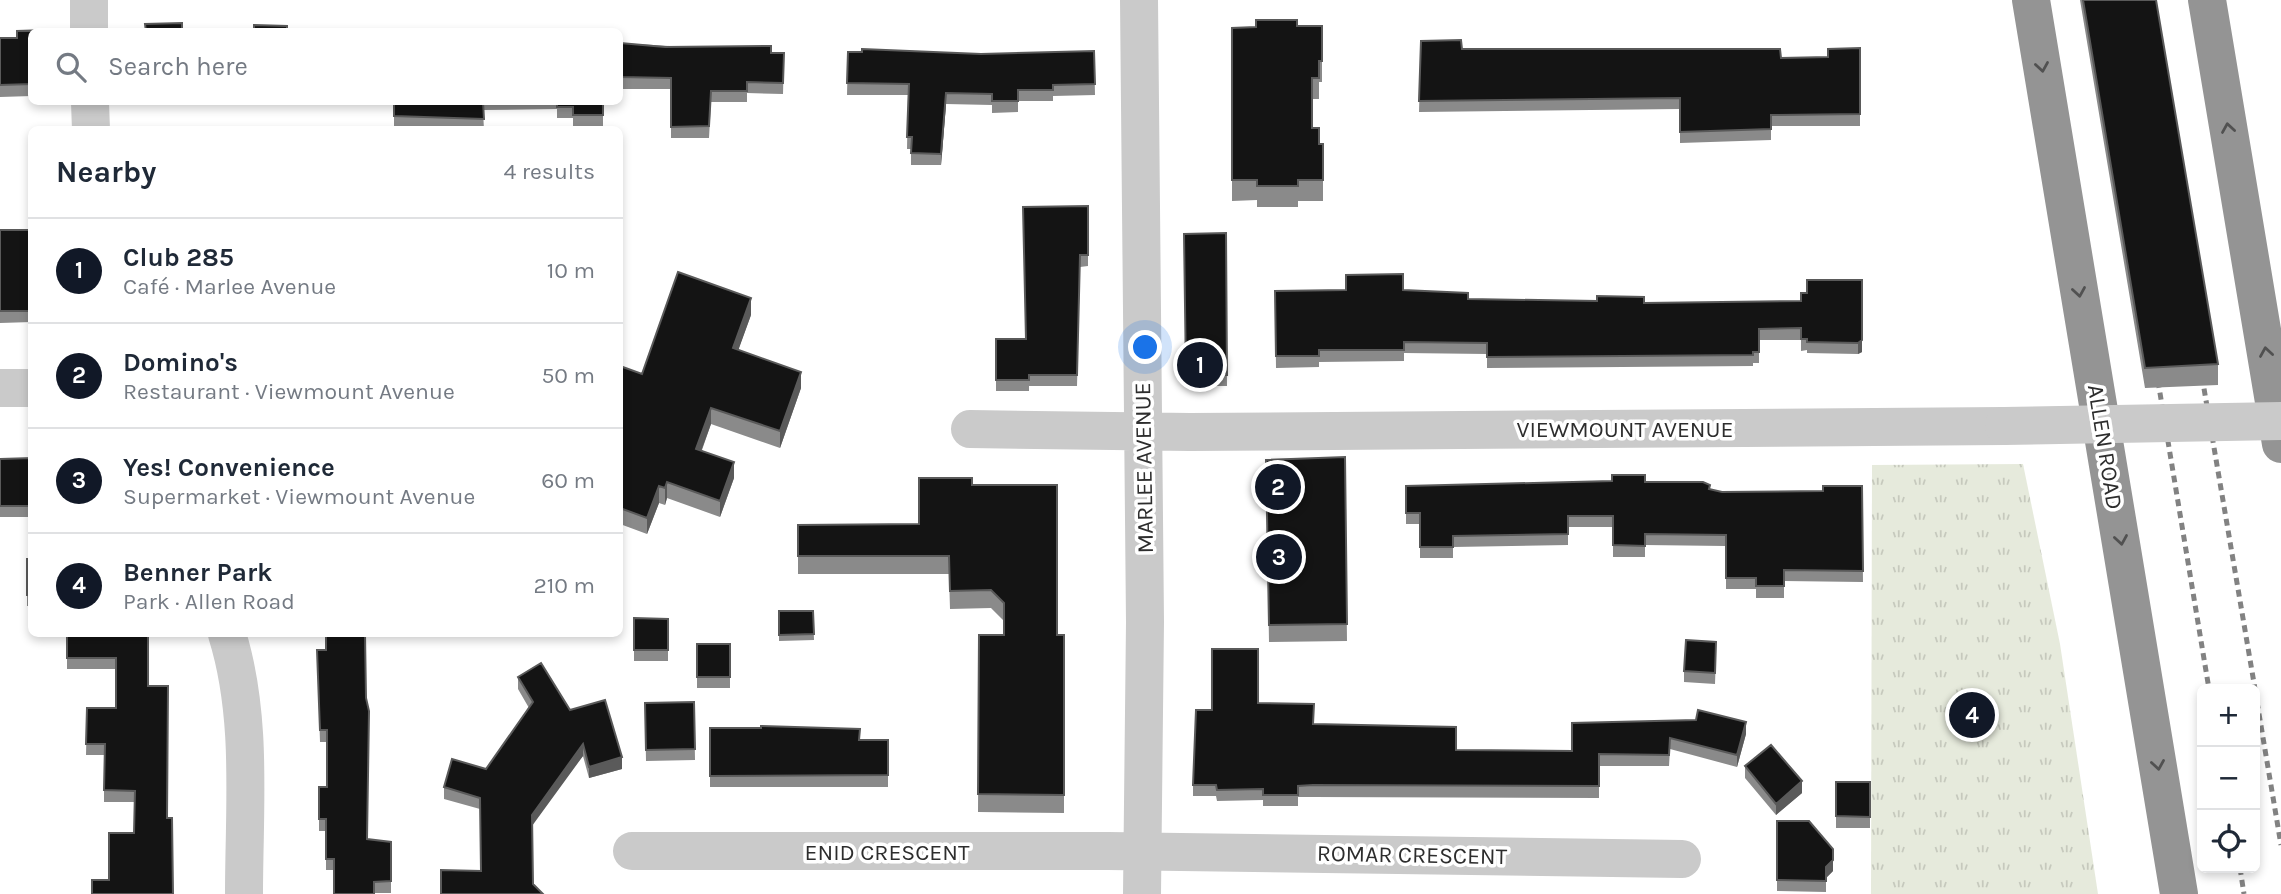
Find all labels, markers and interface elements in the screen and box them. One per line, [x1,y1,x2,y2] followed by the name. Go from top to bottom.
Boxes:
[28,28,623,105] search box
[52,48,90,86] icon: search
[108,51,248,82] text: Search here
[2034,61,2049,73] one-way arrow
[2221,122,2236,134] one-way arrow
[56,154,156,190] text: Nearby
[503,158,595,185] text: 4 results
[123,242,234,273] text: Club 285
[75,257,83,284] text: 1
[547,257,595,284] text: 10 m
[123,273,336,300] text: Café · Marlee Avenue
[2071,286,2086,298] one-way arrow
[1128,330,1162,364] your location
[1177,339,1223,391] pin: 1
[2259,346,2274,358] one-way arrow
[123,347,238,378] text: Domino's
[72,362,86,389] text: 2
[541,362,595,389] text: 50 m
[123,378,455,405] text: Restaurant · Viewmount Avenue
[1129,382,1159,554] street label: MARLEE AVENUE
[2082,383,2128,511] street label: ALLEN ROAD
[1516,416,1734,443] street label: VIEWMOUNT AVENUE
[123,452,335,483] text: Yes! Convenience
[1255,461,1301,513] pin: 2
[72,467,86,494] text: 3
[541,467,595,494] text: 60 m
[123,483,475,510] text: Supermarket · Viewmount Avenue
[1256,531,1302,583] pin: 3
[2113,534,2128,546] one-way arrow
[123,557,272,588] text: Benner Park
[72,572,86,599] text: 4
[533,572,595,599] text: 210 m
[123,588,295,615] text: Park · Allen Road
[2197,684,2260,873] map controls
[2197,684,2260,747] button: +
[1949,689,1995,741] pin: 4
[2197,747,2260,810] button: −
[2150,759,2165,771] one-way arrow
[2197,810,2260,873] button: locate
[804,839,970,866] street label: ENID CRESCENT
[1317,840,1508,870] street label: ROMAR CRESCENT

